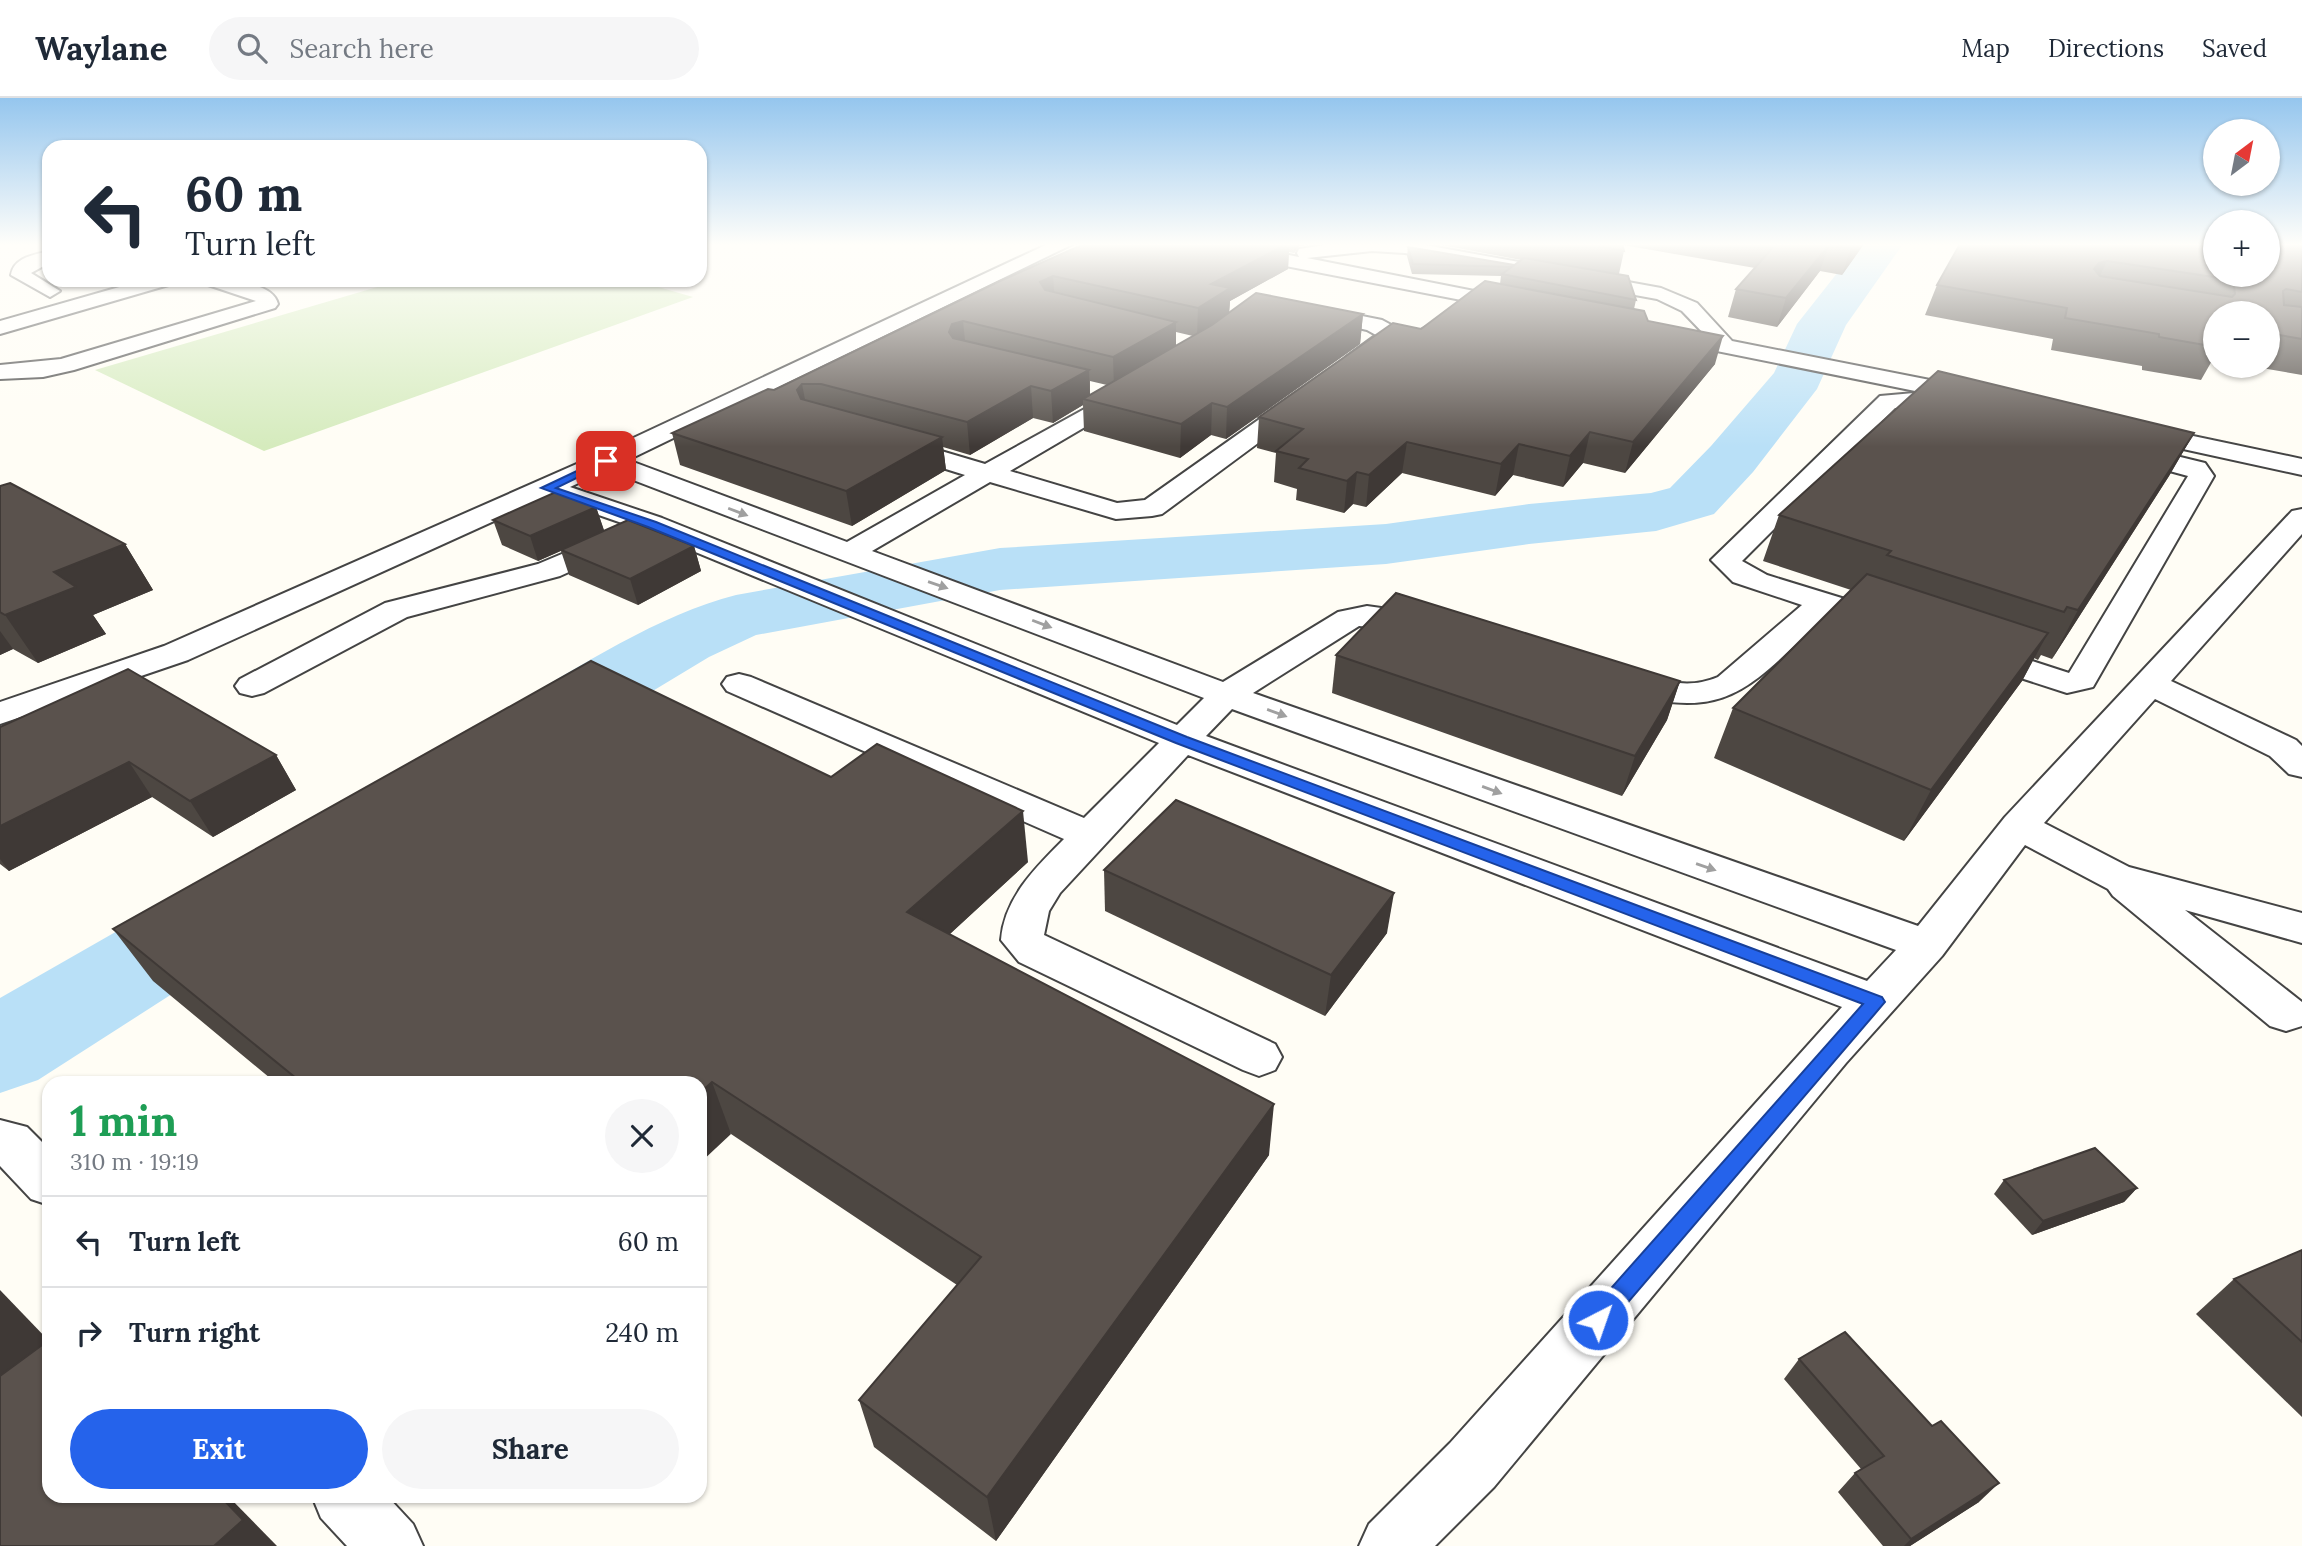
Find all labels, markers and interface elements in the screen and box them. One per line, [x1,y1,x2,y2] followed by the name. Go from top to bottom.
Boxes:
[209,17,699,80] search box
[35,27,167,69] text: Waylane
[233,29,271,67] icon: search
[289,32,434,65] text: Search here
[1961,33,2010,64] text: Map
[2048,33,2164,64] text: Directions
[2202,33,2267,64] text: Saved
[2203,119,2280,196] north arrow
[2203,119,2280,378] map controls
[185,162,302,224] text: 60 m
[70,168,161,259] icon: left
[2203,210,2280,287] button: +
[185,223,315,264] text: Turn left
[2203,301,2280,378] button: −
[576,431,636,491] pin
[587,442,625,480] icon: arrive
[728,506,749,517] one-way arrow
[928,580,949,591] one-way arrow
[1031,619,1052,630] one-way arrow
[1267,708,1288,719] one-way arrow
[1481,785,1502,796] one-way arrow
[1695,862,1716,873] one-way arrow
[70,1094,177,1148] text: 1 min
[605,1099,679,1173] button: close
[70,1147,199,1176] text: 310 m · 19:19
[70,1223,108,1261] icon: left
[129,1225,240,1258] text: Turn left
[618,1225,679,1258] text: 60 m
[1561,1283,1635,1357] position arrow
[70,1314,108,1352] icon: right
[129,1316,260,1349] text: Turn right
[605,1316,679,1349] text: 240 m
[70,1409,368,1489] button: Exit
[382,1409,679,1489] button: Share

